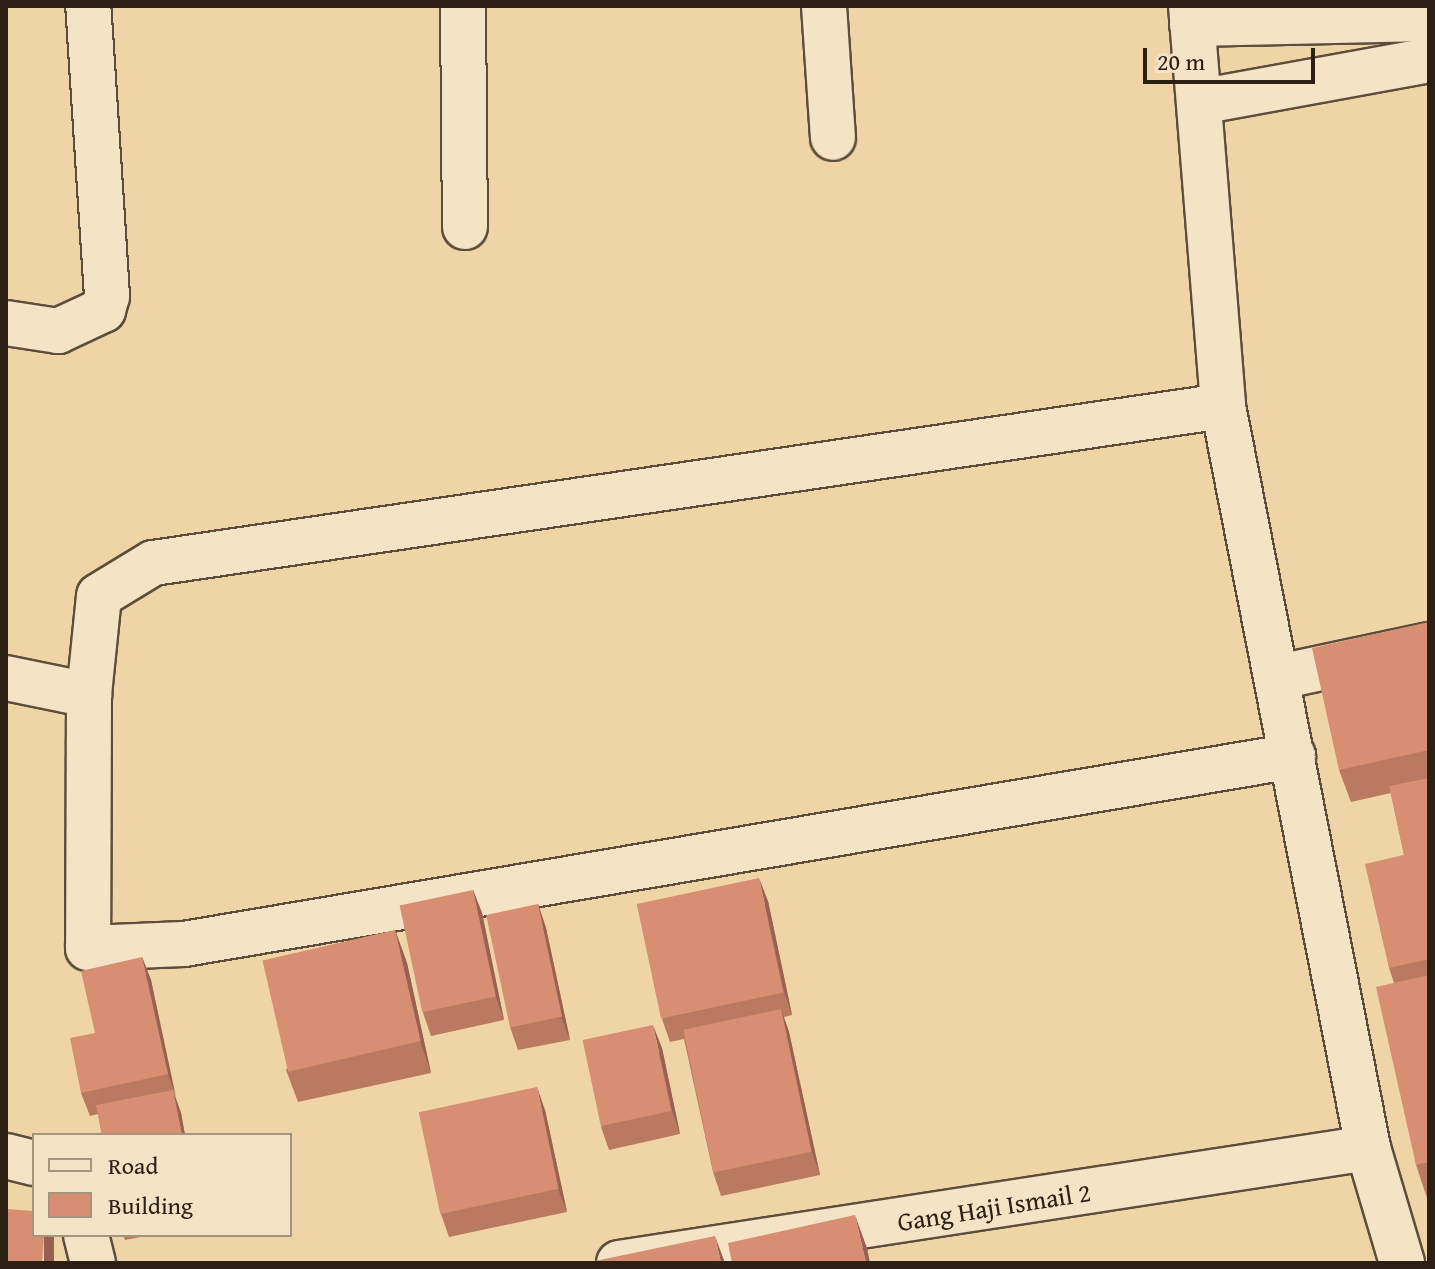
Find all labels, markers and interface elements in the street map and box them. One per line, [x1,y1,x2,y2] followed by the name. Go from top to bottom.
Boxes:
[1147,32,1319,82] scale bar
[1157,44,1205,79] text: 20 m
[32,1133,292,1237] legend
[108,1148,158,1183] text: Road
[895,1176,1093,1238] street label: Gang Haji Ismail 2
[108,1188,193,1223] text: Building

